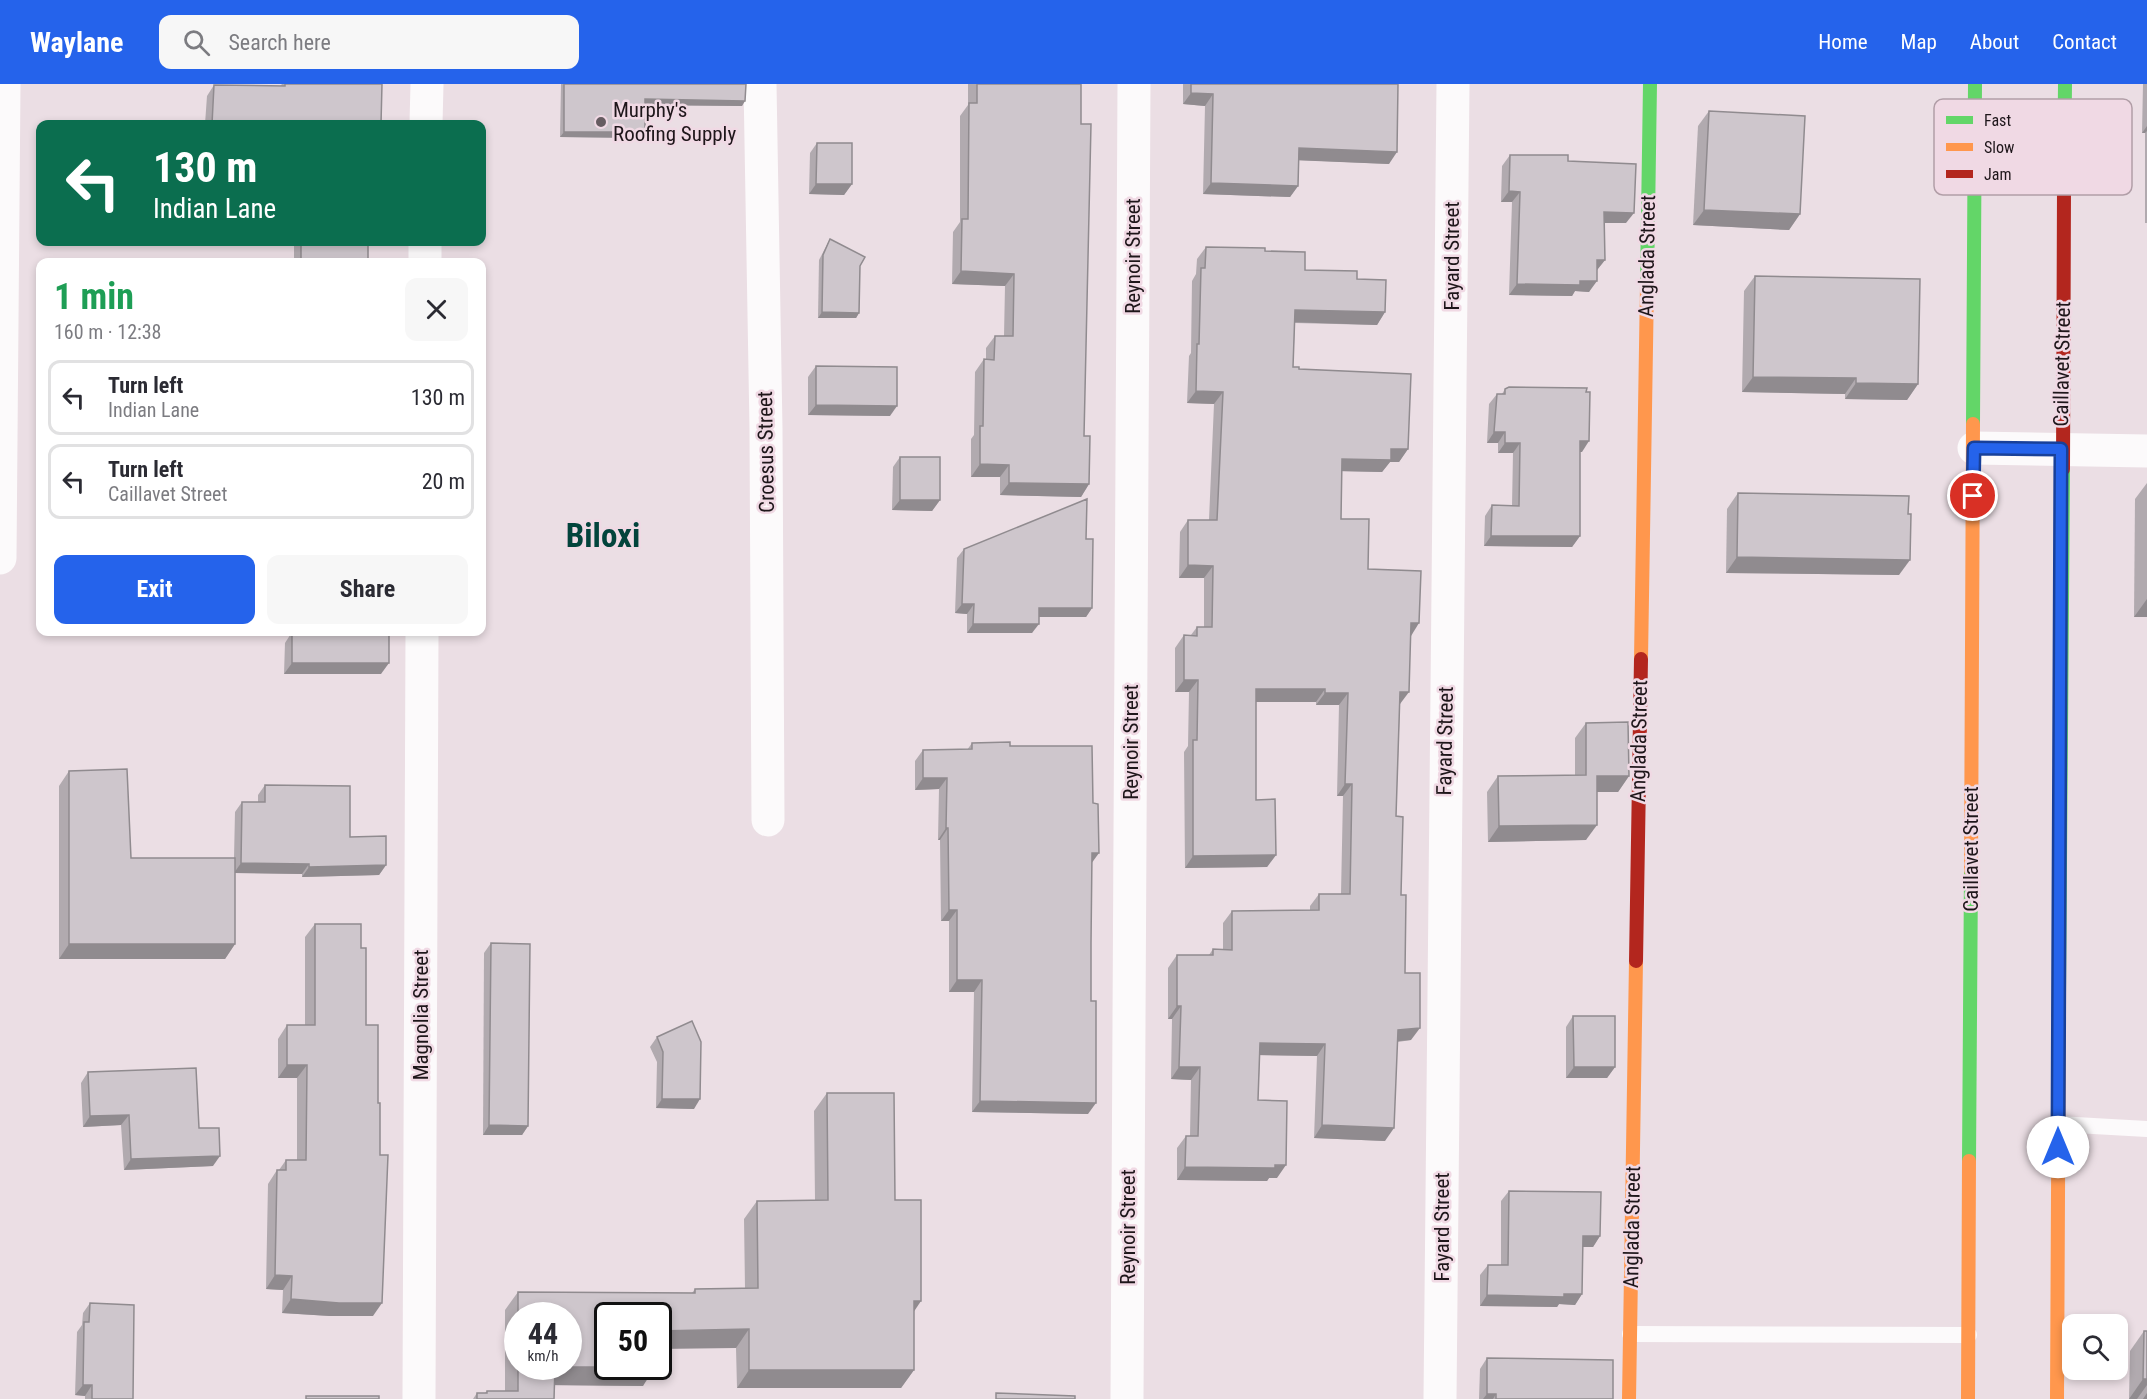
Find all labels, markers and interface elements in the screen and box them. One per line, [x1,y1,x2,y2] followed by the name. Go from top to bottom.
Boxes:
[159,15,579,69] search box
[30,26,123,59] text: Waylane
[180,26,213,59] icon: search
[228,30,331,55] text: Search here
[1818,30,1868,54] text: Home
[1901,30,1937,54] text: Map
[1970,30,2019,54] text: About
[2052,30,2117,54] text: Contact
[613,98,736,146] place label: Murphy's Roofing Supply
[1934,99,2132,195] legend
[1984,111,2011,130] text: Fast
[594,115,608,129] marker: Murphy's Roofing Supply
[1984,138,2014,157] text: Slow
[153,143,258,192] text: 130 m
[54,144,132,222] icon: left
[1984,165,2011,184] text: Jam
[153,193,276,225] text: Indian Lane
[1634,195,1660,317] street label: Anglada Street
[1121,198,1145,314] street label: Reynoir Street
[1440,202,1464,310] street label: Fayard Street
[54,276,134,318] text: 1 min
[405,278,468,341] button: close
[2049,301,2075,427] street label: Caillavet Street
[54,320,161,344] text: 160 m · 12:38
[108,373,183,398] text: Turn left
[57,381,90,414] icon: left
[411,385,465,410] text: 130 m
[753,391,779,513] street label: Croesus Street
[108,398,199,422] text: Indian Lane
[108,457,183,482] text: Turn left
[57,465,90,498] icon: left
[422,469,465,494] text: 20 m
[1947,470,1998,521] pin
[1956,479,1989,512] icon: arrive
[108,482,227,506] text: Caillavet Street
[566,516,640,555] district label: Biloxi
[54,555,255,624] button: Exit
[267,555,468,624] button: Share
[1626,680,1652,802] street label: Anglada Street
[1119,684,1143,800] street label: Reynoir Street
[1432,686,1458,796] street label: Fayard Street
[1959,786,1983,912] street label: Caillavet Street
[409,950,433,1080] street label: Magnolia Street
[2026,1115,2090,1179] position arrow
[1619,1166,1645,1288] street label: Anglada Street
[1116,1169,1140,1285] street label: Reynoir Street
[1430,1173,1454,1281] street label: Fayard Street
[594,1302,672,1380] speed limit sign: 50
[2062,1314,2128,1380] map controls
[2062,1314,2128,1380] button: search
[528,1316,558,1351] text: 44
[528,1347,558,1365] text: km/h

